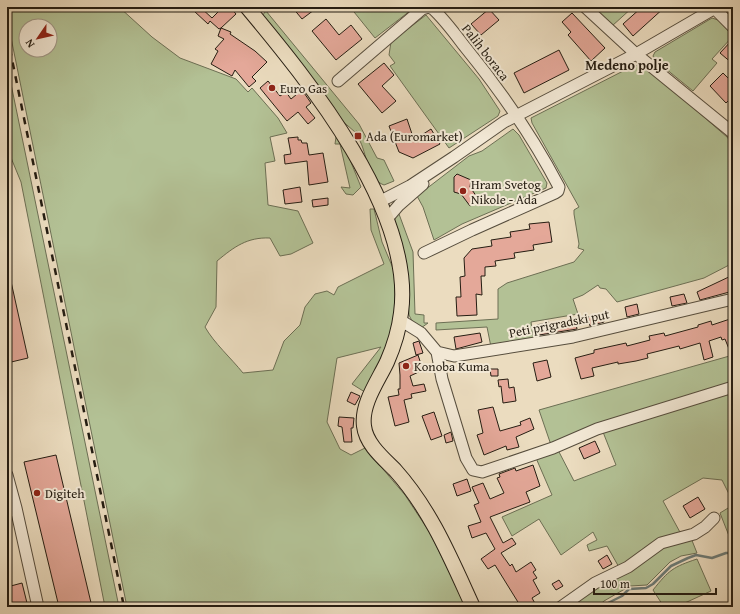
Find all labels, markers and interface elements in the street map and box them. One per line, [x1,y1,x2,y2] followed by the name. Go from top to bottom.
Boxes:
[18,18,58,58] north arrow
[457,20,514,85] street label: Palih boraca
[21,36,38,51] text: N
[585,55,669,75] district label: Medeno polje
[280,79,327,98] place label: Euro Gas
[267,83,277,93] marker: Euro Gas
[366,127,463,146] place label: Ada (Euromarket)
[353,131,363,141] marker: Ada (Euromarket)
[471,175,541,209] place label: Hram Svetog Nikole - Ada
[458,186,468,196] marker: Hram Svetog Nikole - Ada
[507,304,611,343] street label: Peti prigradski put
[414,357,490,376] place label: Konoba Kuma
[401,361,411,371] marker: Konoba Kuma
[45,484,85,503] place label: Digiteh
[32,488,42,498] marker: Digiteh
[594,570,716,596] scale bar
[600,575,630,592] text: 100 m

